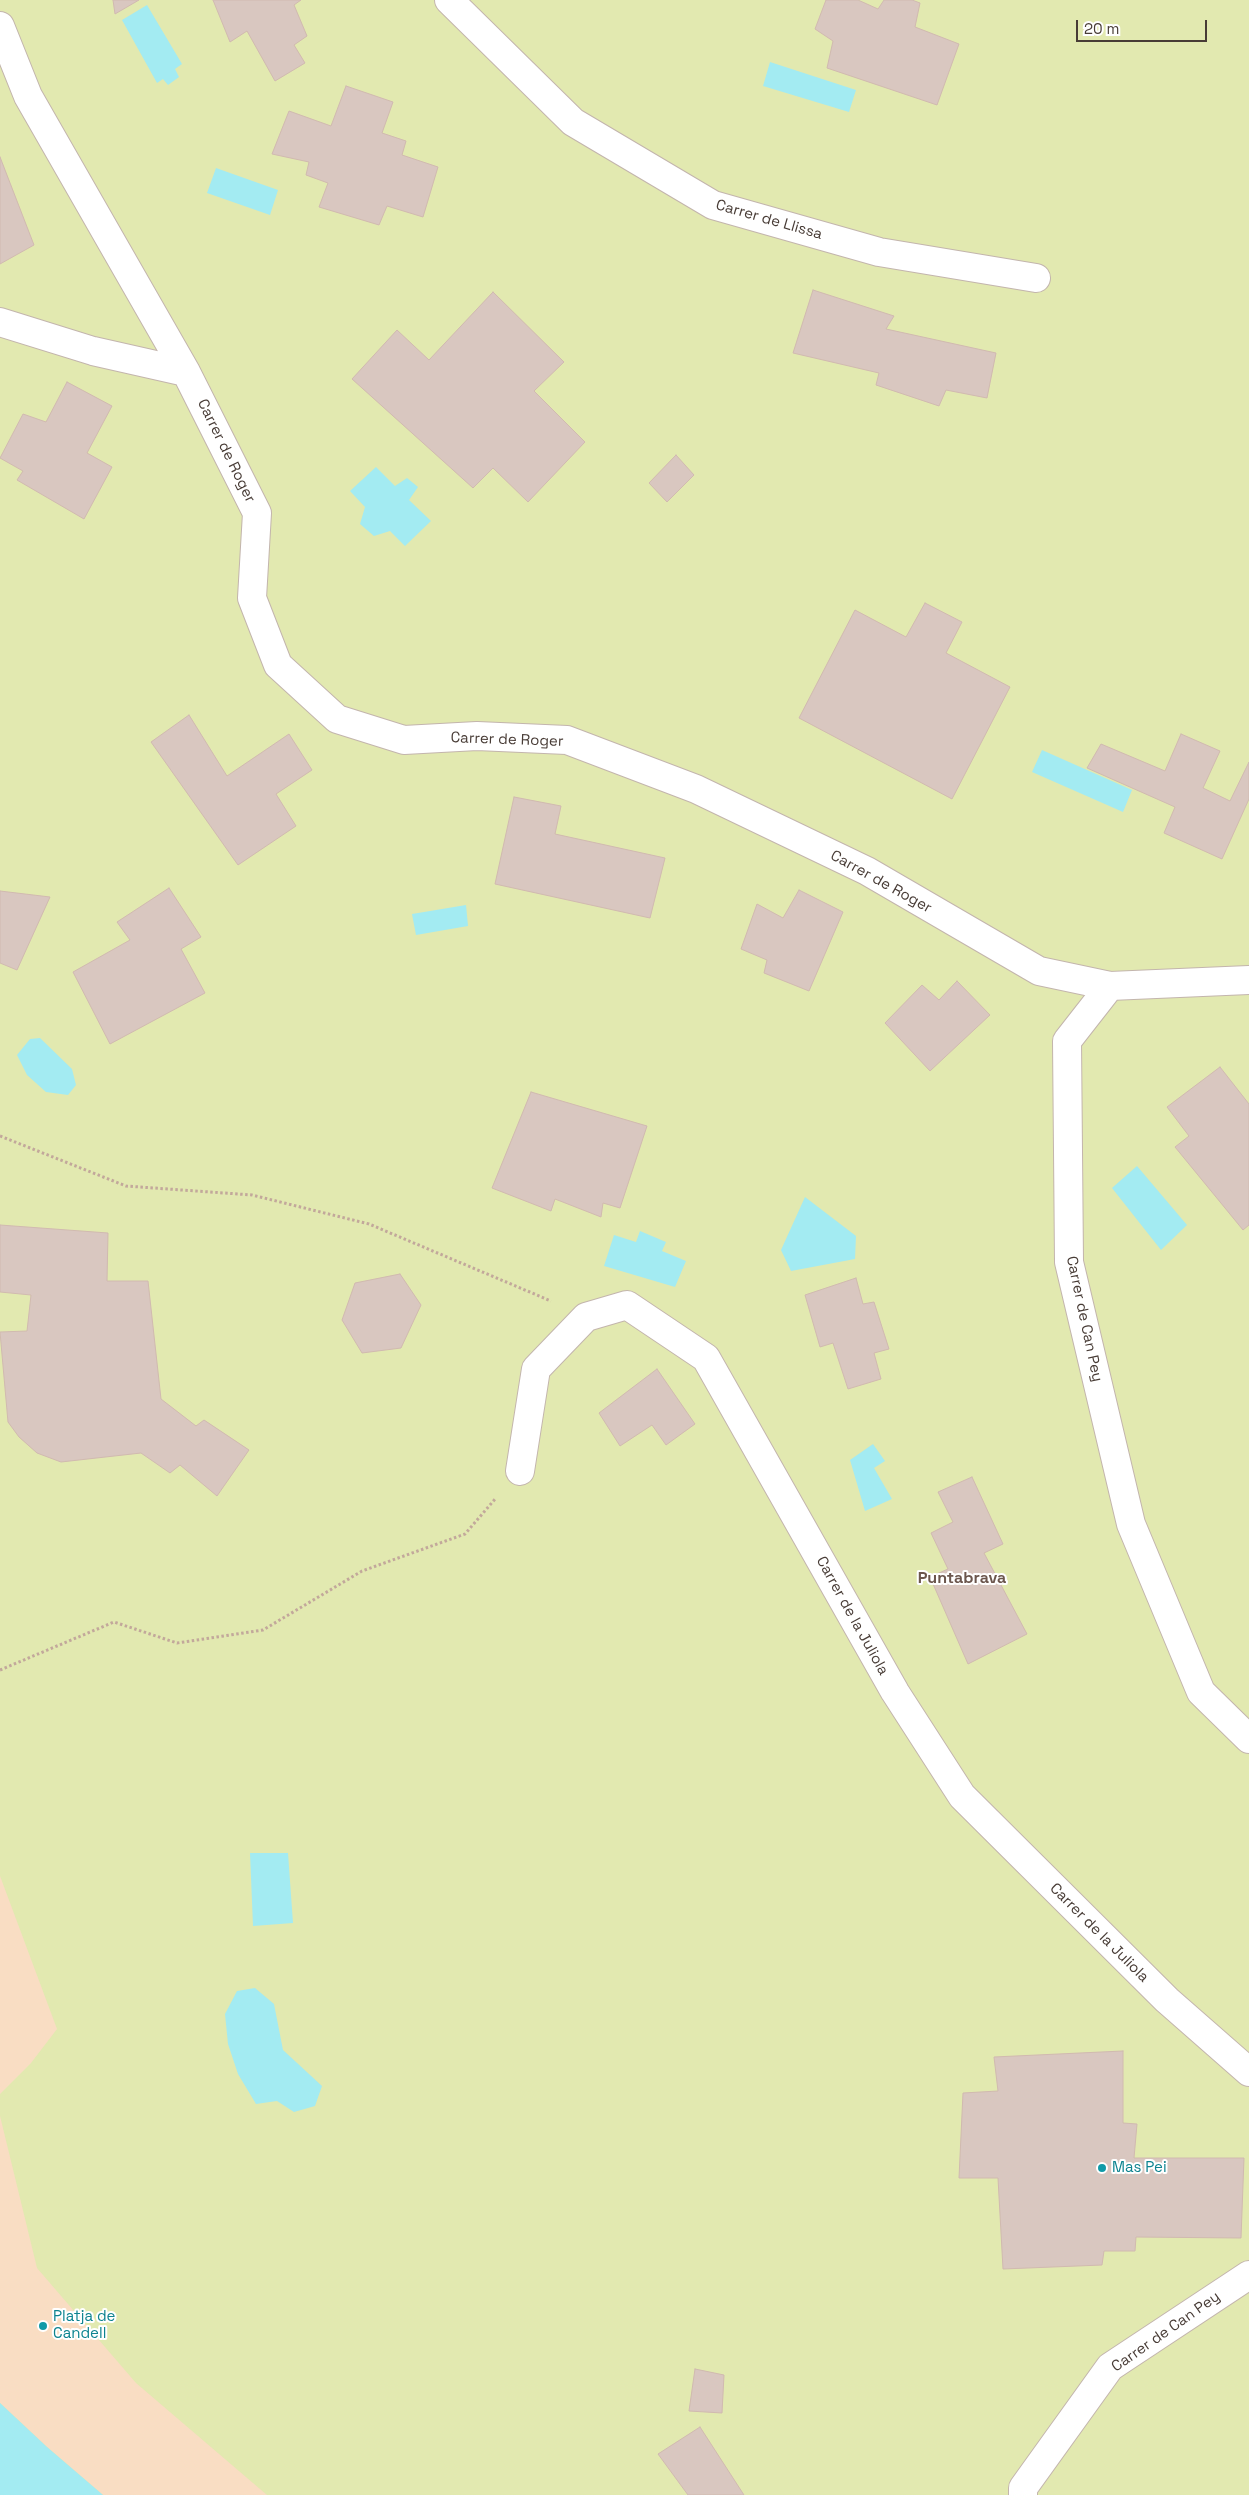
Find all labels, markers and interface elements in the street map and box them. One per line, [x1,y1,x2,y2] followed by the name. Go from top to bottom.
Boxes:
[1079,10,1210,42] scale bar
[1084,19,1119,38] text: 20 m
[714,196,824,244] street label: Carrer de Llissa
[193,396,259,506] street label: Carrer de Roger
[450,729,564,751] street label: Carrer de Roger
[827,847,935,917] street label: Carrer de Roger
[1062,1254,1106,1384] street label: Carrer de Can Pey
[812,1554,892,1678] street label: Carrer de la Juliola
[918,1569,1006,1589] district label: Puntabrava
[1046,1880,1152,1986] street label: Carrer de la Juliola
[1112,2159,1167,2177] place label: Mas Pei
[1096,2162,1108,2174] marker: Mas Pei
[1108,2288,1224,2376] street label: Carrer de Can Pey
[53,2308,115,2343] place label: Platja de Candell
[37,2320,49,2332] marker: Platja de Candell

